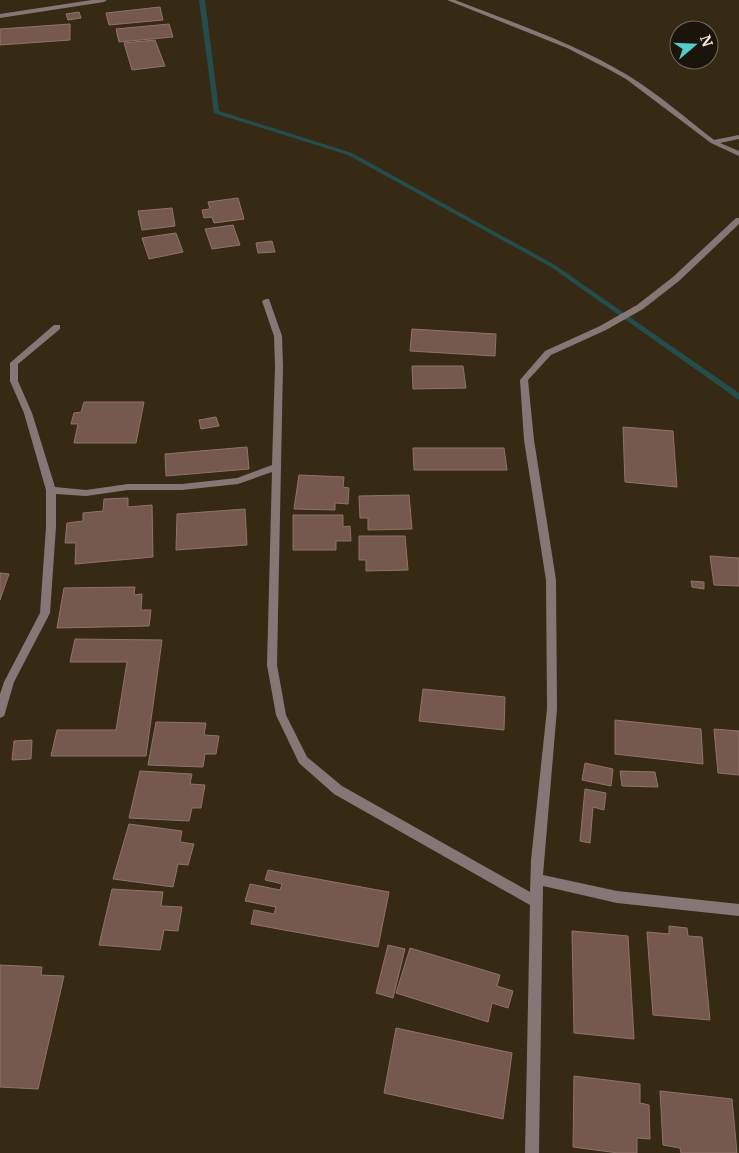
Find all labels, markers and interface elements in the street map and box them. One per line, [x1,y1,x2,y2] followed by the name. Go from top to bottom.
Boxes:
[669,20,719,70] north arrow
[696,33,717,49] text: N

